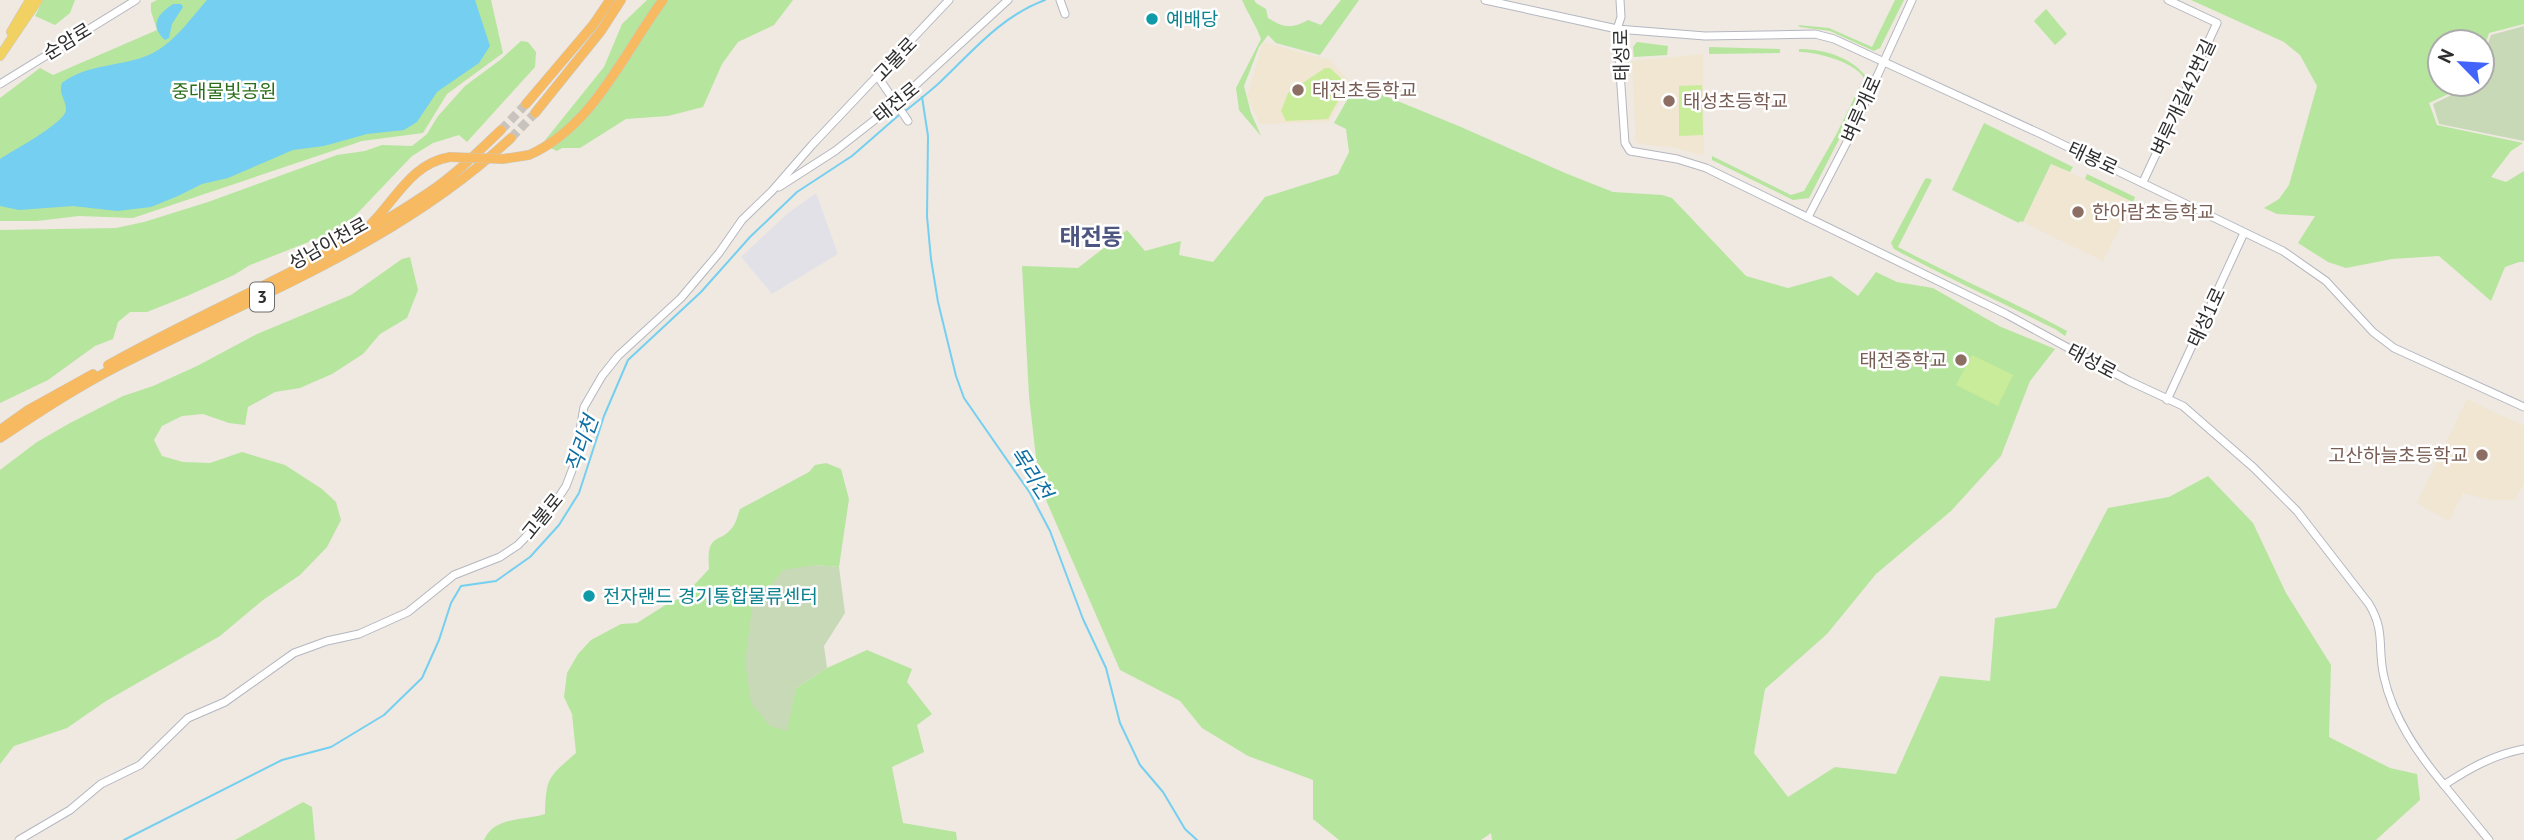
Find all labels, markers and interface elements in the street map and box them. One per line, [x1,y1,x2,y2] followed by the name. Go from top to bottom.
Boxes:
[1166,7,1218,31] place label: 예배당
[1144,11,1160,27] marker: 예배당
[38,17,96,65] street label: 순암로
[2426,28,2496,98] north arrow
[1609,29,1633,81] street label: 태성로
[868,32,922,86] street label: 고불로
[2146,35,2220,159] street label: 벼루개길42번길
[2432,45,2459,67] text: N
[1836,72,1886,146] street label: 벼루개로
[868,76,924,128] street label: 태전로
[1312,78,1417,102] place label: 태전초등학교
[172,79,276,103] park label: 중대물빛공원
[1290,82,1306,98] marker: 태전초등학교
[1683,89,1788,113] place label: 태성초등학교
[1661,93,1677,109] marker: 태성초등학교
[2064,136,2122,180] street label: 태봉로
[2092,200,2214,224] place label: 한아람초등학교
[2070,204,2086,220] marker: 한아람초등학교
[284,211,372,275] street label: 성남이천로
[1059,222,1123,251] district label: 태전동
[250,282,274,312] road number: 3
[2182,283,2230,351] street label: 태성1로
[2063,338,2121,384] street label: 태성로
[1860,348,1947,372] place label: 태전중학교
[1953,352,1969,368] marker: 태전중학교
[559,409,605,476] water label: 직리천
[1004,441,1060,507] water label: 목리천
[2328,443,2468,467] place label: 고산하늘초등학교
[2474,447,2490,463] marker: 고산하늘초등학교
[516,488,568,544] street label: 고불로
[603,584,818,608] place label: 전자랜드 경기통합물류센터
[581,588,597,604] marker: 전자랜드 경기통합물류센터

